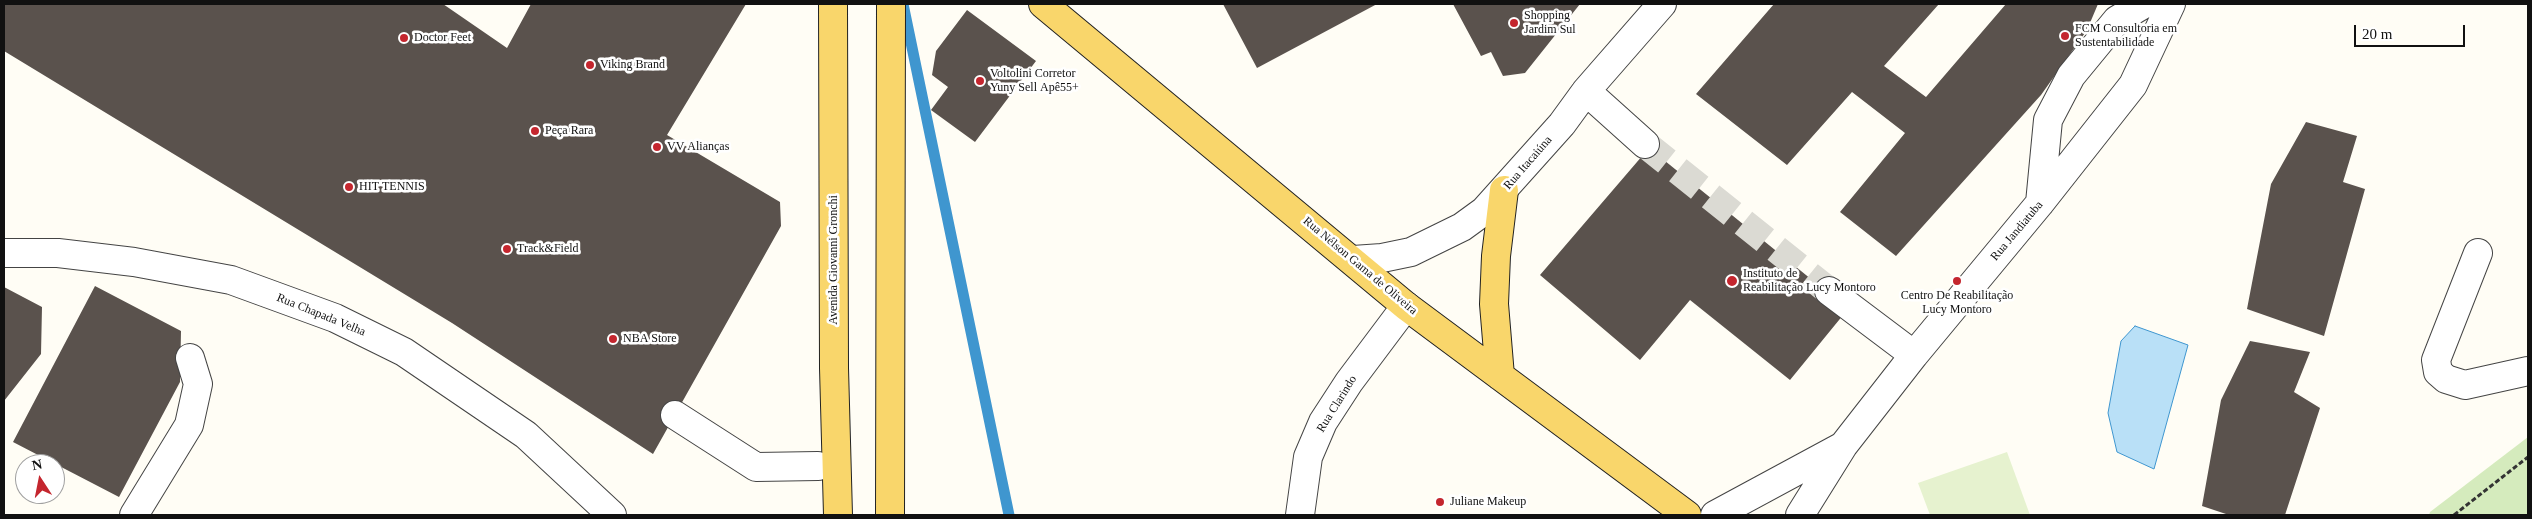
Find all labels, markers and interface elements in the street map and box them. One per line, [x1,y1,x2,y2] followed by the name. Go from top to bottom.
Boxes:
[1524,9,1576,37] place label: Shopping Jardim Sul
[2357,15,2468,47] scale bar
[1508,17,1520,29] marker: Shopping Jardim Sul
[2075,22,2177,50] place label: FCM Consultoria em Sustentabilidade
[2362,26,2392,42] text: 20 m
[2059,30,2071,42] marker: FCM Consultoria em Sustentabilidade
[414,31,471,45] place label: Doctor Feet
[398,32,410,44] marker: Doctor Feet
[600,58,665,72] place label: Viking Brand
[584,59,596,71] marker: Viking Brand
[990,67,1079,95] place label: Voltolini Corretor Yuny Sell Apê55+
[974,75,986,87] marker: Voltolini Corretor Yuny Sell Apê55+
[545,124,593,138] place label: Peça Rara
[529,125,541,137] marker: Peça Rara
[1501,133,1555,193] street label: Rua Itacaiúna
[667,140,729,154] place label: VV Alianças
[651,141,663,153] marker: VV Alianças
[359,180,425,194] place label: HIT TENNIS
[343,181,355,193] marker: HIT TENNIS
[827,195,841,325] street label: Avenida Giovanni Gronchi
[1988,198,2046,264] street label: Rua Jandiatuba
[1300,214,1420,318] street label: Rua Nélson Gama de Oliveira
[517,242,579,256] place label: Track&Field
[501,243,513,255] marker: Track&Field
[1743,267,1876,295] place label: Instituto de Reabilitação Lucy Montoro
[1725,274,1739,288] marker: Instituto de Reabilitação Lucy Montoro
[1951,275,1963,287] marker: Centro De Reabilitação Lucy Montoro
[1901,289,2013,317] place label: Centro De Reabilitação Lucy Montoro
[274,291,368,339] street label: Rua Chapada Velha
[623,332,677,346] place label: NBA Store
[607,333,619,345] marker: NBA Store
[1314,373,1360,435] street label: Rua Clarindo
[15,454,65,504] north arrow
[31,456,44,473] text: N
[1450,495,1526,509] place label: Juliane Makeup
[1434,496,1446,508] marker: Juliane Makeup

